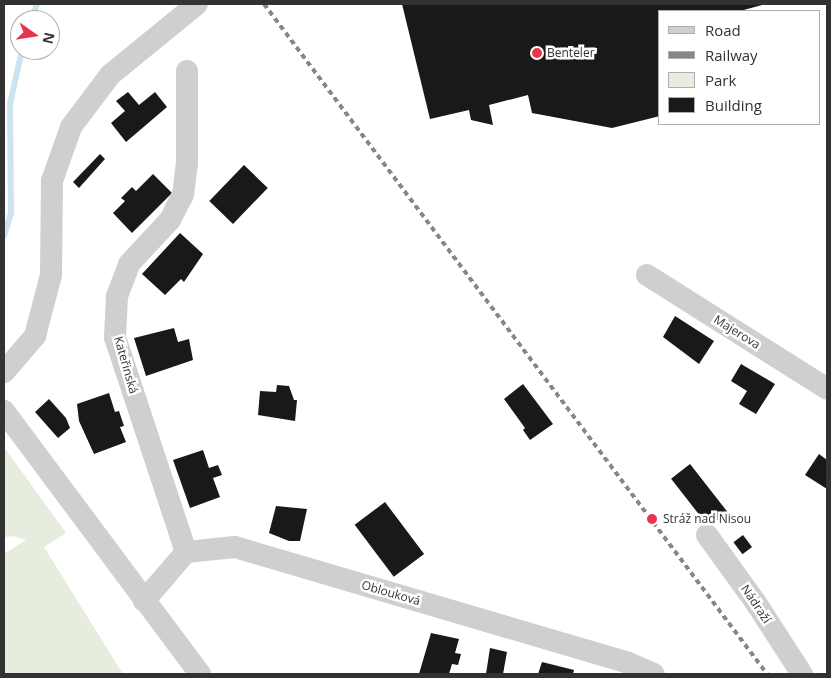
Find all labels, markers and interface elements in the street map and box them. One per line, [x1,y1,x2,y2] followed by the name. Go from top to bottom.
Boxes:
[10,10,60,60] north arrow
[658,10,821,125] legend
[705,20,741,40] text: Road
[39,31,60,46] text: N
[705,45,758,65] text: Railway
[547,46,595,60] place label: Benteler
[531,47,543,59] marker: Benteler
[705,70,736,90] text: Park
[705,95,762,115] text: Building
[711,312,763,352] street label: Majerova
[111,335,141,395] street label: Kateřinská
[645,512,659,526] marker: Stráž nad Nisou
[663,512,751,526] place label: Stráž nad Nisou
[360,578,422,608] street label: Oblouková
[738,582,774,626] street label: Nádraží

